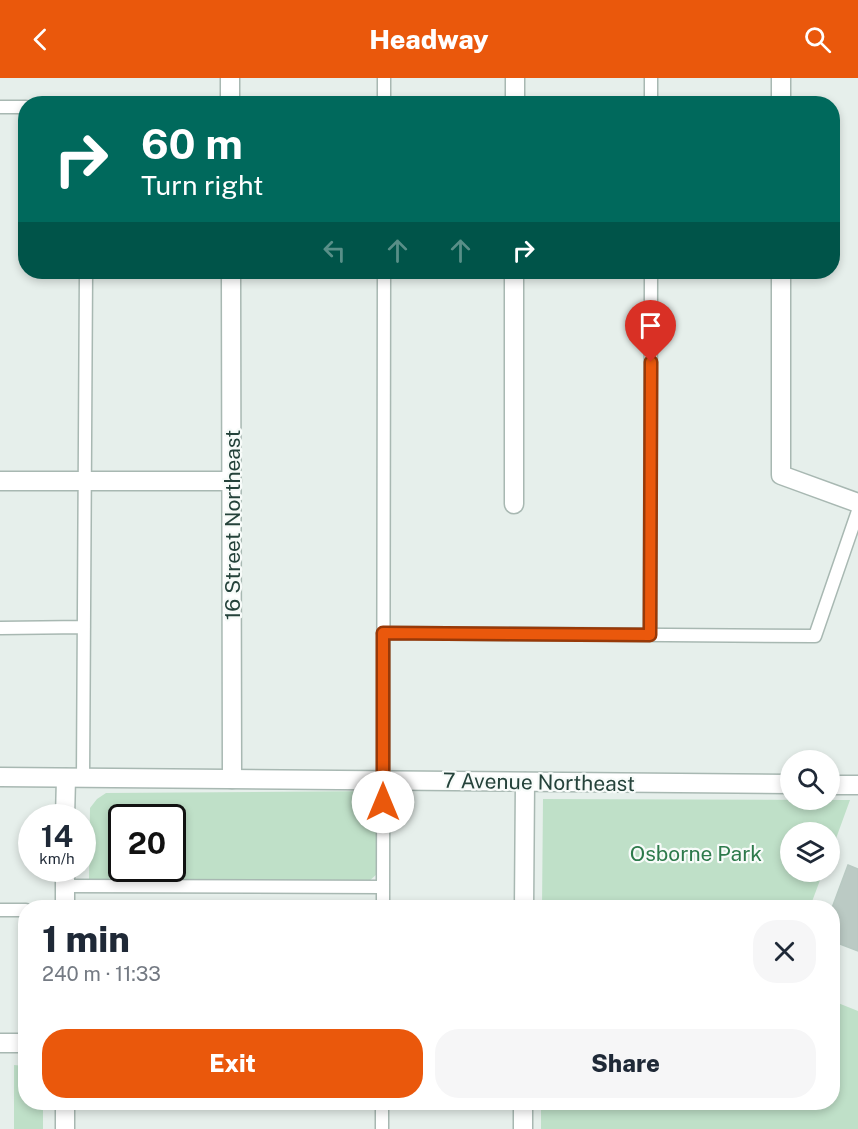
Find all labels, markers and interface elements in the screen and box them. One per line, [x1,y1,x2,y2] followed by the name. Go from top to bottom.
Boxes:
[24,23,57,56] icon: back
[369,23,489,55] text: Headway
[801,23,834,56] icon: search
[141,119,243,168] text: 60 m
[42,120,120,198] icon: right
[141,169,264,201] text: Turn right
[318,234,351,267] icon: left
[381,234,414,267] icon: ahead
[444,234,477,267] icon: ahead
[507,234,540,267] icon: right
[625,300,676,362] pin
[634,309,667,342] icon: arrive
[220,430,245,620] street label: 16 Street Northeast
[780,750,840,882] map controls
[780,750,840,810] button: search
[443,768,635,796] street label: 7 Avenue Northeast
[351,770,415,834] position arrow
[108,804,186,882] speed limit sign: 20
[41,818,73,854] text: 14
[780,822,840,882] button: layers
[630,841,762,866] park label: Osborne Park
[39,850,75,867] text: km/h
[42,918,130,960] text: 1 min
[753,920,816,983] button: close
[42,962,161,986] text: 240 m · 11:33
[42,1029,423,1098] button: Exit
[435,1029,816,1098] button: Share

